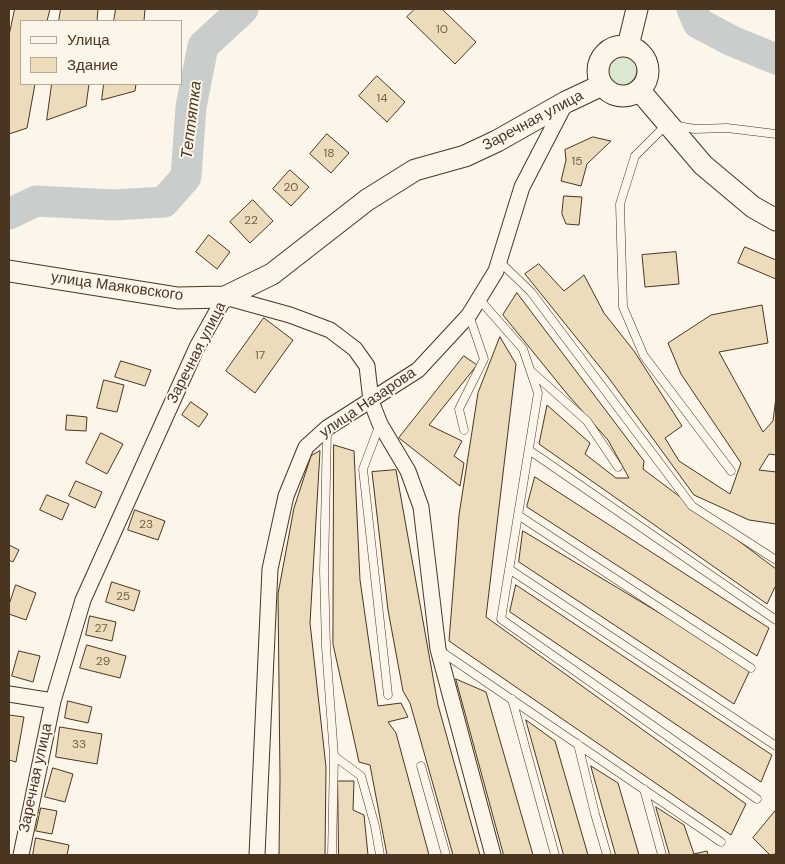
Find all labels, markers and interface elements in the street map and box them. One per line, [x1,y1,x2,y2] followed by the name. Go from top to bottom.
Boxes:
[20,20,182,85] legend
[436,23,448,37] house number: 10
[67,30,110,50] text: Улица
[67,55,118,75] text: Здание
[178,80,206,160] water label: Тептятка
[480,87,586,155] street label: Заречная улица
[376,92,388,106] house number: 14
[323,147,335,161] house number: 18
[571,155,583,169] house number: 15
[284,181,298,195] house number: 20
[244,214,258,228] house number: 22
[50,269,184,305] street label: улица Маяковского
[164,299,230,407] street label: Заречная улица
[255,349,265,363] house number: 17
[316,364,420,442] street label: улица Назарова
[139,518,153,532] house number: 23
[116,590,130,604] house number: 25
[94,622,108,636] house number: 27
[96,655,110,669] house number: 29
[16,722,56,834] street label: Заречная улица
[72,738,86,752] house number: 33

